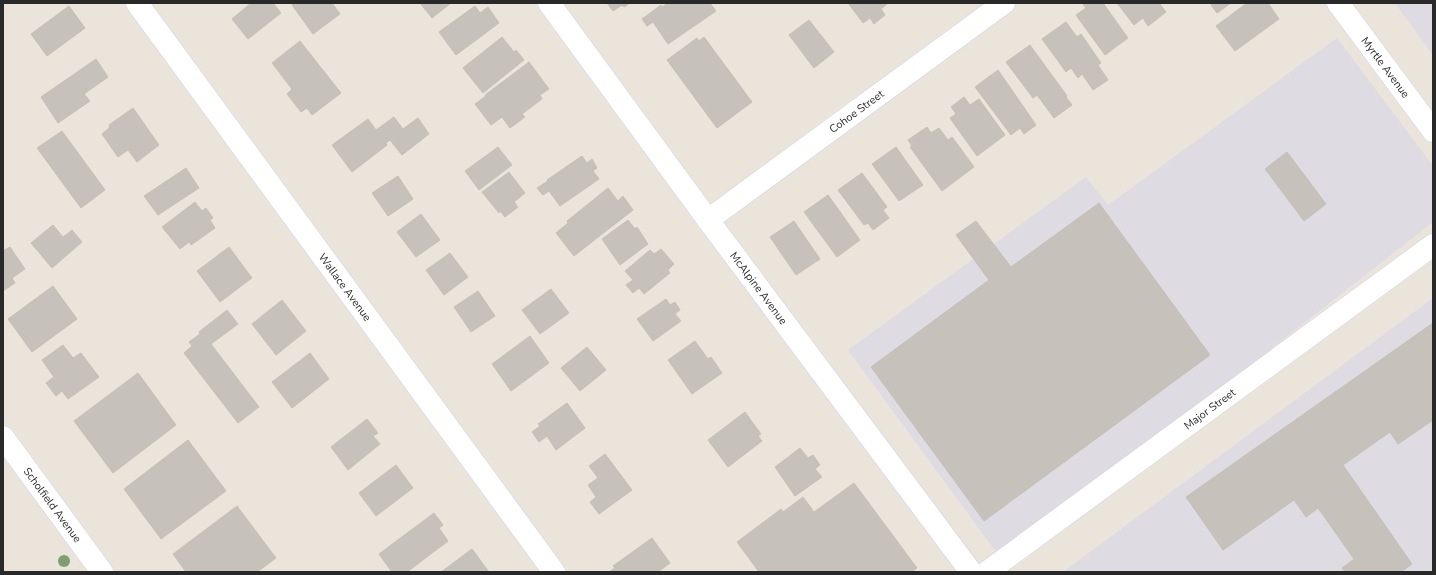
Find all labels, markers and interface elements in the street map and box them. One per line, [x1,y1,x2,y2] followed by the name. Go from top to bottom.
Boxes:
[1358,34,1413,101] street label: Myrtle Avenue
[826,86,887,137] street label: Cohoe Street
[726,249,791,328] street label: McAlpine Avenue
[315,250,375,324] street label: Wallace Avenue
[1181,385,1239,433] street label: Major Street
[20,465,85,546] street label: Scholfield Avenue

